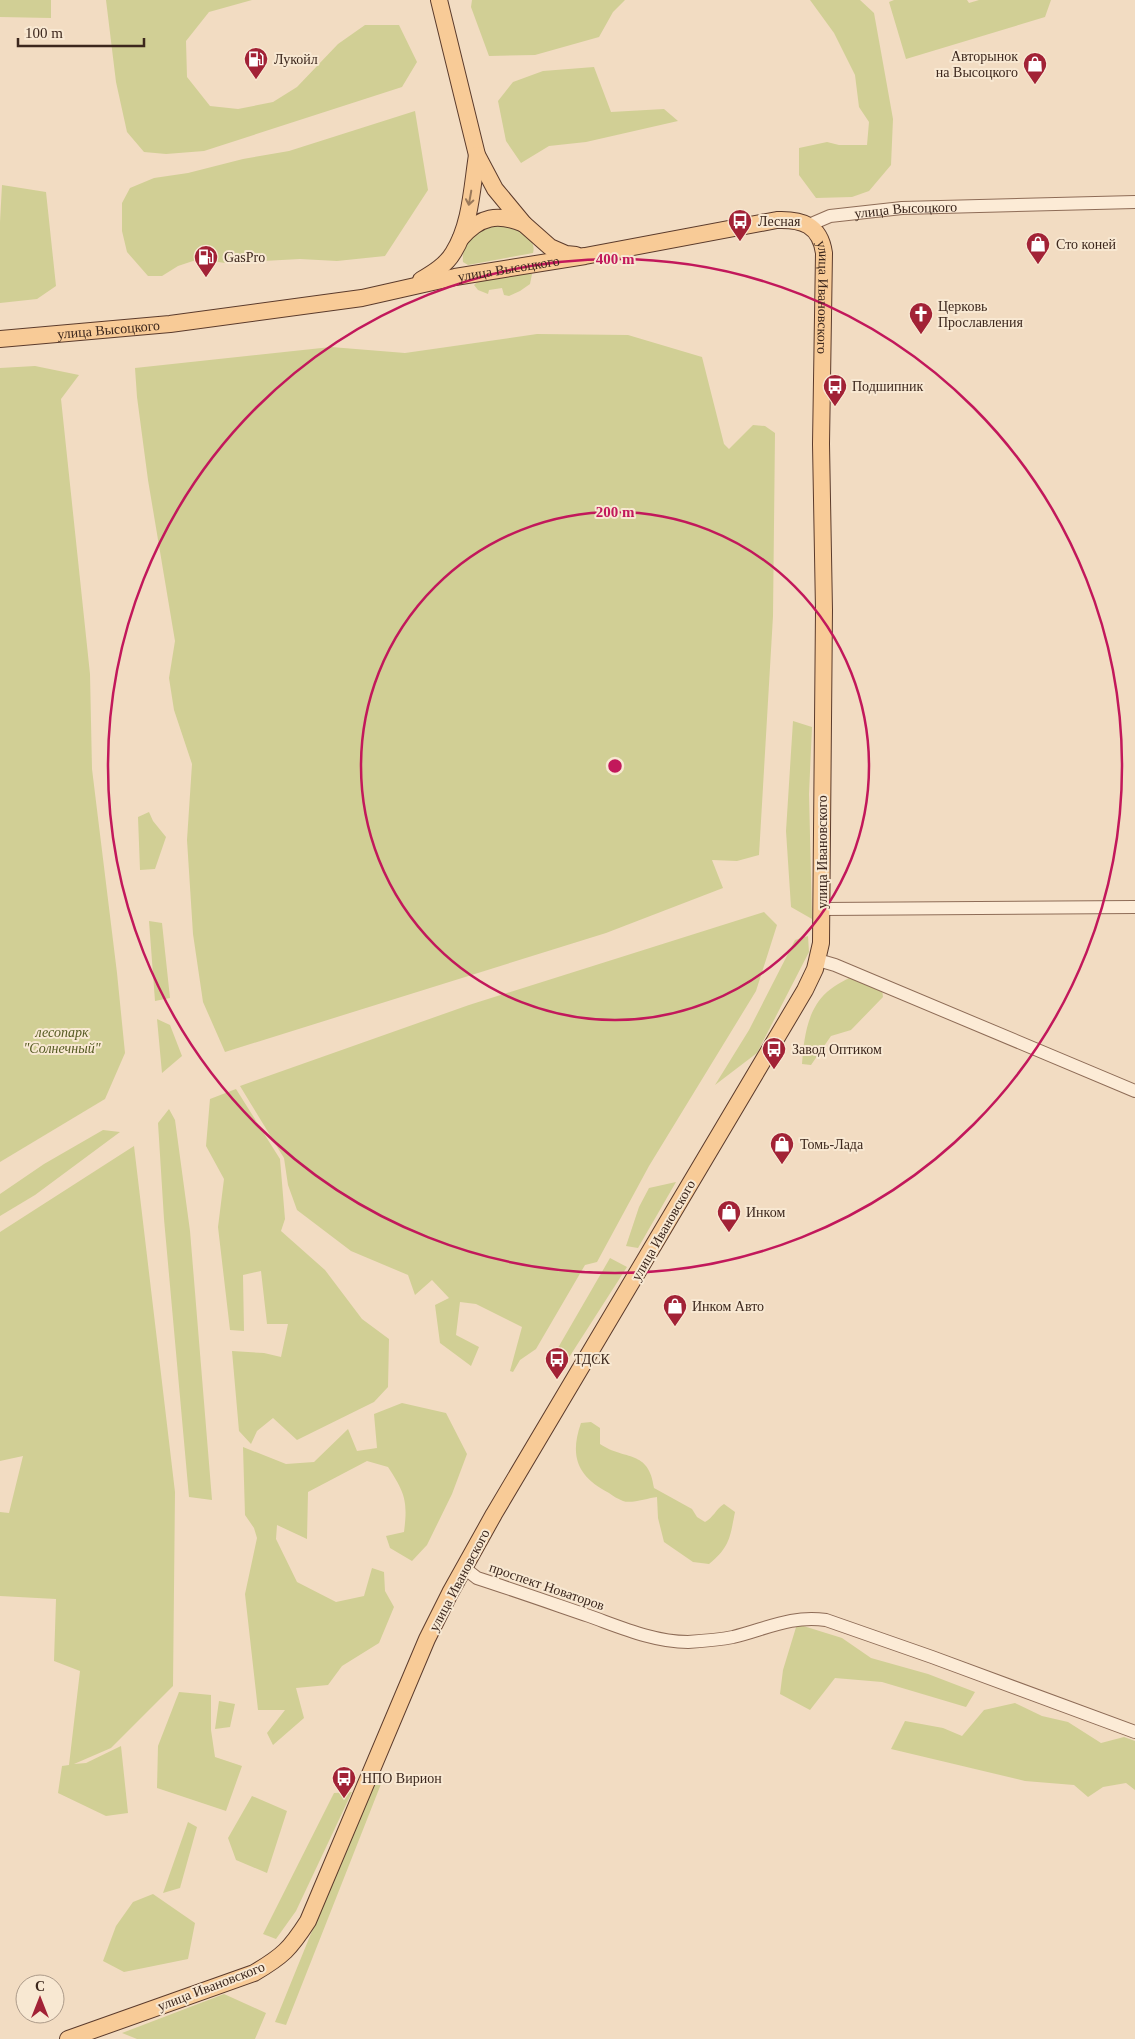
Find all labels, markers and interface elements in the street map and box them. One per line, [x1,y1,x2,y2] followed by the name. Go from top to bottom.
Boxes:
[18,15,144,47] scale bar
[25,25,63,41] text: 100 m
[243,46,269,80] fuel station icon: Лукойл
[936,49,1018,80] place label: Авторынок на Высоцкого
[1022,51,1048,85] shop icon: Авторынок на Высоцкого
[274,52,318,67] place label: Лукойл
[464,189,474,205] one-way arrow
[854,200,957,221] street label: улица Высоцкого
[727,208,753,242] bus stop icon: Лесная
[758,214,801,229] place label: Лесная
[1025,231,1051,265] shop icon: Сто коней
[1056,237,1116,252] place label: Сто коней
[813,239,831,354] street label: улица Ивановского
[193,244,219,278] fuel station icon: GasPro
[224,250,265,265] place label: GasPro
[596,251,635,267] text: 400 m
[457,253,561,284] street label: улица Высоцкого
[938,299,1023,330] place label: Церковь Прославления
[908,301,934,335] church icon: Церковь Прославления
[57,318,161,342] street label: улица Высоцкого
[822,373,848,407] bus stop icon: Подшипник
[852,379,924,394] place label: Подшипник
[596,504,635,520] text: 200 m
[606,757,624,775] centre of rings
[815,795,830,909] street label: улица Ивановского
[23,1025,101,1056] park label: лесопарк "Солнечный"
[761,1036,787,1070] bus stop icon: Завод Оптиком
[792,1042,882,1057] place label: Завод Оптиком
[769,1131,795,1165] shop icon: Томь-Лада
[800,1137,864,1152] place label: Томь-Лада
[629,1177,698,1283] street label: улица Ивановского
[716,1199,742,1233] shop icon: Инком
[746,1205,785,1220] place label: Инком
[662,1293,688,1327] shop icon: Инком Авто
[692,1299,764,1314] place label: Инком Авто
[544,1346,570,1380] bus stop icon: ТДСК
[574,1352,611,1367] place label: ТДСК
[426,1527,493,1634] street label: улица Ивановского
[487,1560,607,1613] street label: проспект Новаторов
[331,1765,357,1799] bus stop icon: НПО Вирион
[362,1771,442,1786] place label: НПО Вирион
[155,1959,267,2014] street label: улица Ивановского
[15,1974,65,2024] north arrow
[35,1979,45,1994] text: С

